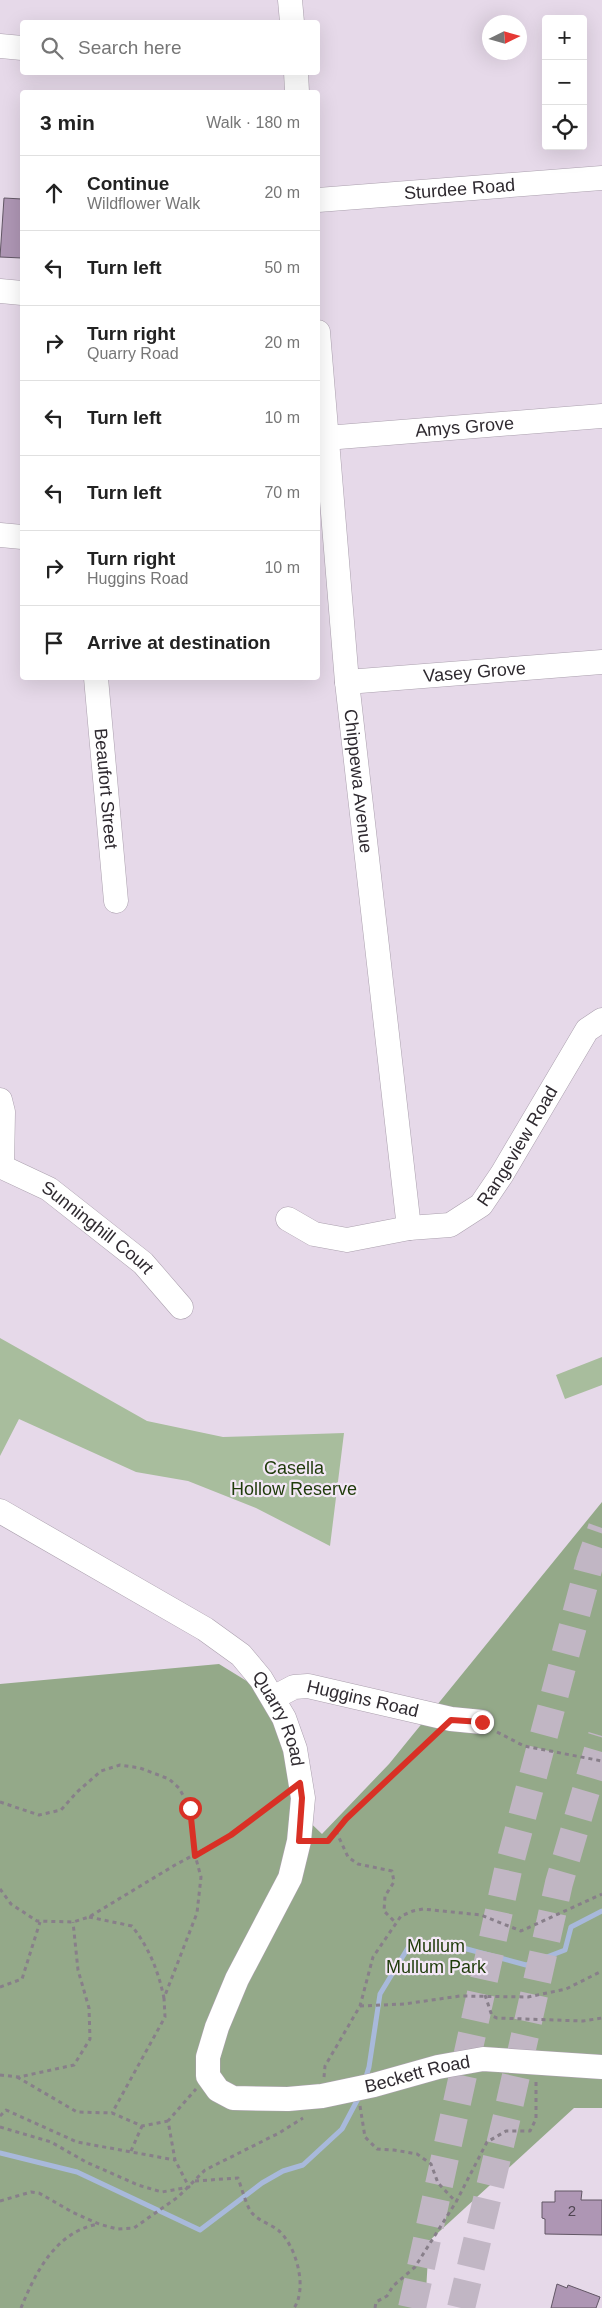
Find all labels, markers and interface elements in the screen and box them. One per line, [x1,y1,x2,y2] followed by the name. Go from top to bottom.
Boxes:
[482,15,527,60] north arrow
[542,15,587,150] map controls
[542,15,587,60] button: +
[20,20,320,75] search box
[38,34,66,62] icon: search
[78,37,182,58] text: Search here
[542,60,587,105] button: −
[542,105,587,150] button: locate
[40,111,95,134] text: 3 min
[206,114,300,131] text: Walk · 180 m
[87,173,169,194] text: Continue
[403,175,516,203] street label: Sturdee Road
[40,179,68,207] icon: ahead
[264,184,300,201] text: 20 m
[87,195,200,212] text: Wildflower Walk
[40,254,68,282] icon: left
[87,257,162,278] text: Turn left
[264,259,300,276] text: 50 m
[87,323,175,344] text: Turn right
[40,329,68,357] icon: right
[264,334,300,351] text: 20 m
[87,345,179,362] text: Quarry Road
[40,404,68,432] icon: left
[87,407,162,428] text: Turn left
[264,409,300,426] text: 10 m
[414,413,515,441] street label: Amys Grove
[40,479,68,507] icon: left
[87,482,162,503] text: Turn left
[264,484,300,501] text: 70 m
[87,548,175,569] text: Turn right
[40,554,68,582] icon: right
[264,559,300,576] text: 10 m
[87,570,188,587] text: Huggins Road
[40,629,68,657] icon: arrive
[87,632,271,653] text: Arrive at destination
[423,658,527,686] street label: Vasey Grove
[340,708,376,854] street label: Chippewa Avenue
[91,727,121,850] street label: Beaufort Street
[473,1082,562,1210] street label: Rangeview Road
[39,1177,158,1278] street label: Sunninghill Court
[231,1458,357,1499] park label: Casella Hollow Reserve
[248,1667,308,1768] street label: Quarry Road
[305,1676,421,1721] street label: Huggins Road
[471,1711,494,1734] route end
[179,1797,202,1820] route start
[386,1936,487,1977] park label: Mullum Mullum Park
[363,2051,472,2097] street label: Beckett Road
[568,2202,576,2219] house number: 2

